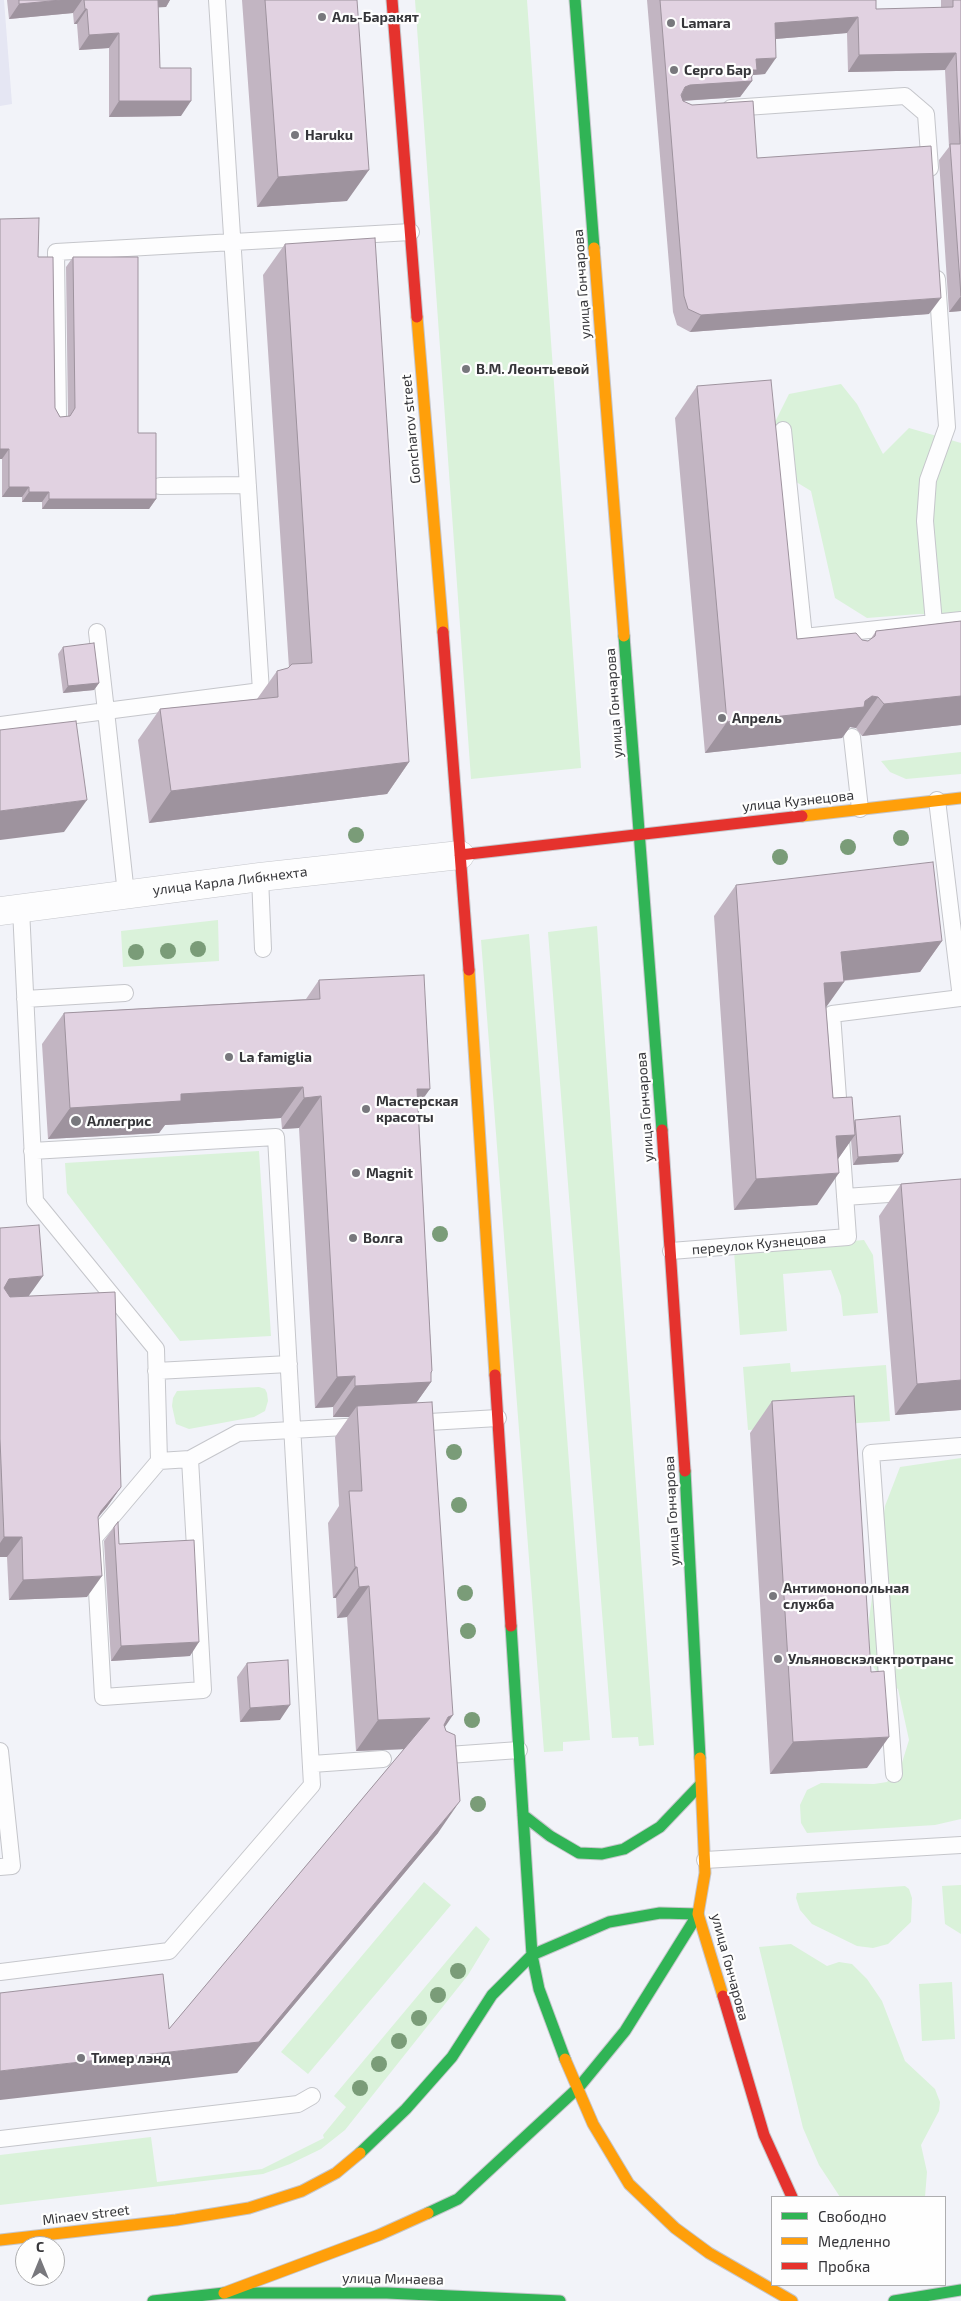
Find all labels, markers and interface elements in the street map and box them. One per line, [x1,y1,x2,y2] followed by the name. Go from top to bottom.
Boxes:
[332,9,419,25] place label: Аль-Баракят
[316,11,328,23] marker: Аль-Баракят
[681,15,731,31] place label: Lamara
[665,17,677,29] marker: Lamara
[684,62,752,78] place label: Серго Бар
[668,64,680,76] marker: Серго Бар
[305,127,353,143] place label: Haruku
[289,129,301,141] marker: Haruku
[570,228,594,340] street label: улица Гончарова
[476,361,589,377] place label: В.М. Леонтьевой
[460,363,472,375] marker: В.М. Леонтьевой
[398,374,424,484] street label: Goncharov street
[602,647,626,759] street label: улица Гончарова
[732,710,782,726] place label: Апрель
[716,712,728,724] marker: Апрель
[741,787,855,815] street label: улица Кузнецова
[152,863,308,899] street label: улица Карла Либкнехта
[239,1049,312,1065] place label: La famiglia
[223,1051,235,1063] marker: La famiglia
[633,1051,657,1163] street label: улица Гончарова
[376,1093,459,1126] place label: Мастерская красоты
[360,1103,372,1115] marker: Мастерская красоты
[87,1113,151,1129] place label: Аллегрис
[69,1114,83,1128] marker: Аллегрис
[366,1165,413,1181] place label: Magnit
[350,1167,362,1179] marker: Magnit
[363,1230,403,1246] place label: Волга
[691,1230,827,1258] street label: переулок Кузнецова
[347,1232,359,1244] marker: Волга
[661,1456,683,1566] street label: улица Гончарова
[783,1580,909,1612] place label: Антимонопольная служба
[767,1590,779,1602] marker: Антимонопольная служба
[788,1651,954,1667] place label: Ульяновскэлектротранс
[772,1653,784,1665] marker: Ульяновскэлектротранс
[708,1912,752,2022] street label: улица Гончарова
[91,2050,170,2066] place label: Тимер лэнд
[75,2052,87,2064] marker: Тимер лэнд
[771,2196,946,2286] legend
[41,2201,131,2229] street label: Minaev street
[818,2207,887,2225] text: Свободно
[818,2232,891,2250] text: Медленно
[15,2236,65,2286] north arrow
[36,2238,44,2255] text: С
[818,2257,870,2275] text: Пробка
[342,2270,444,2288] street label: улица Минаева

